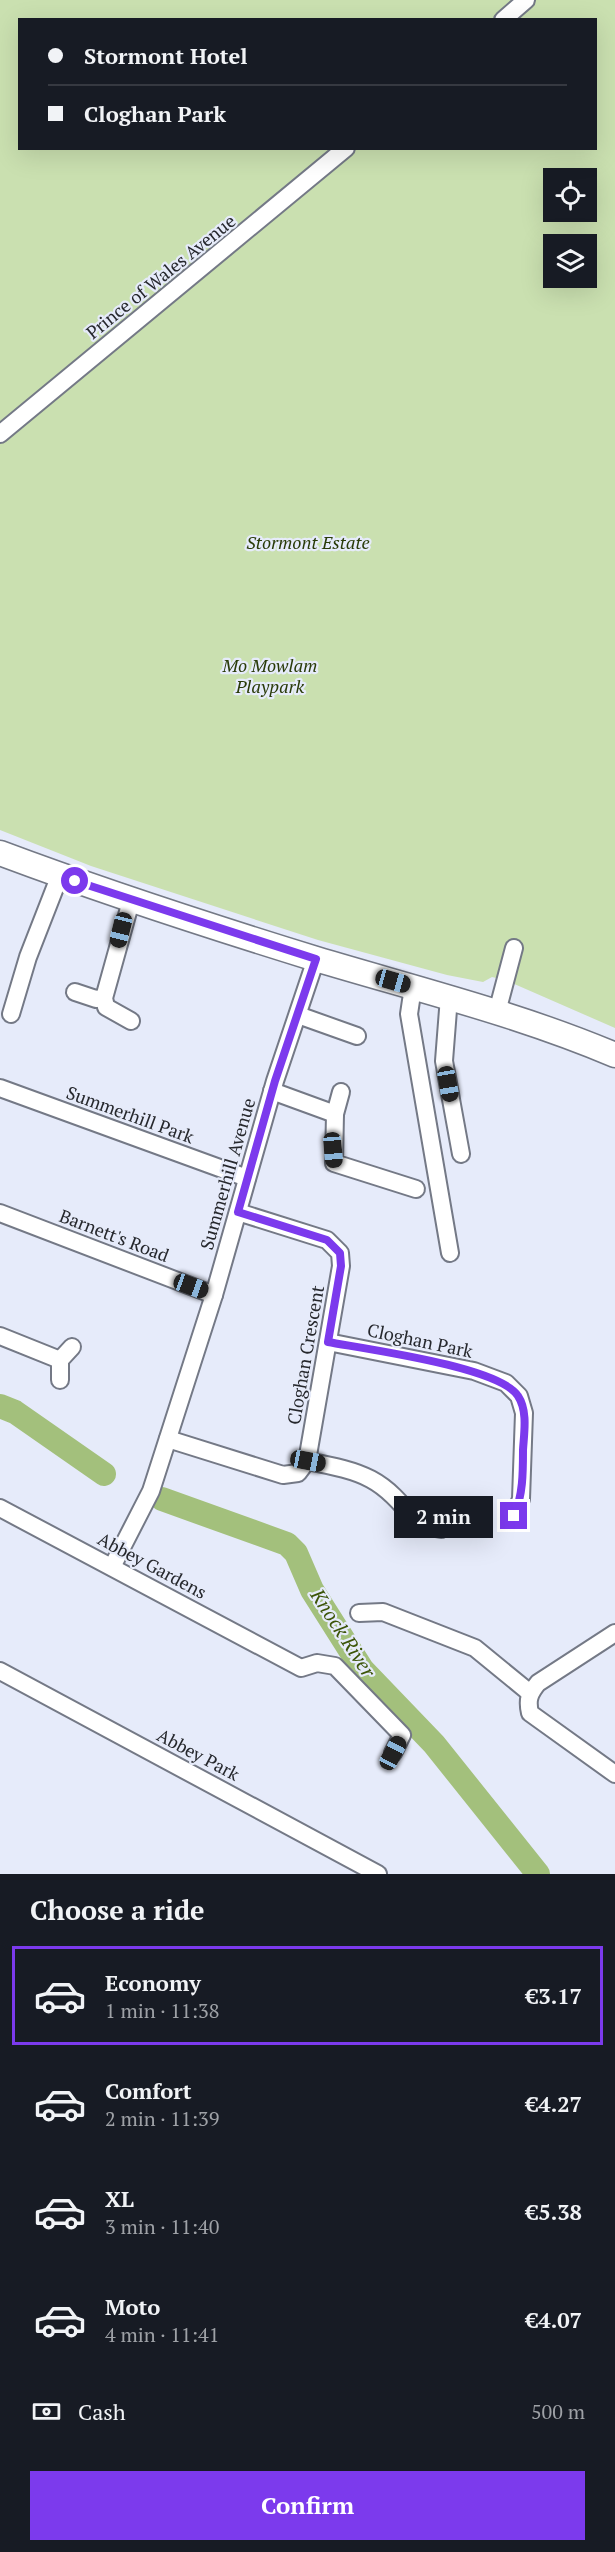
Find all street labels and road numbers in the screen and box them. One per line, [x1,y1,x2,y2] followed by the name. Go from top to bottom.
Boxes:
[81,208,240,344] street label: Prince of Wales Avenue
[63,1080,198,1149] street label: Summerhill Park
[194,1095,260,1252] street label: Summerhill Avenue
[56,1203,173,1267] street label: Barnett's Road
[281,1283,329,1426] street label: Cloghan Crescent
[365,1317,476,1363] street label: Cloghan Park
[94,1526,211,1604] street label: Abbey Gardens
[153,1722,245,1786] street label: Abbey Park

